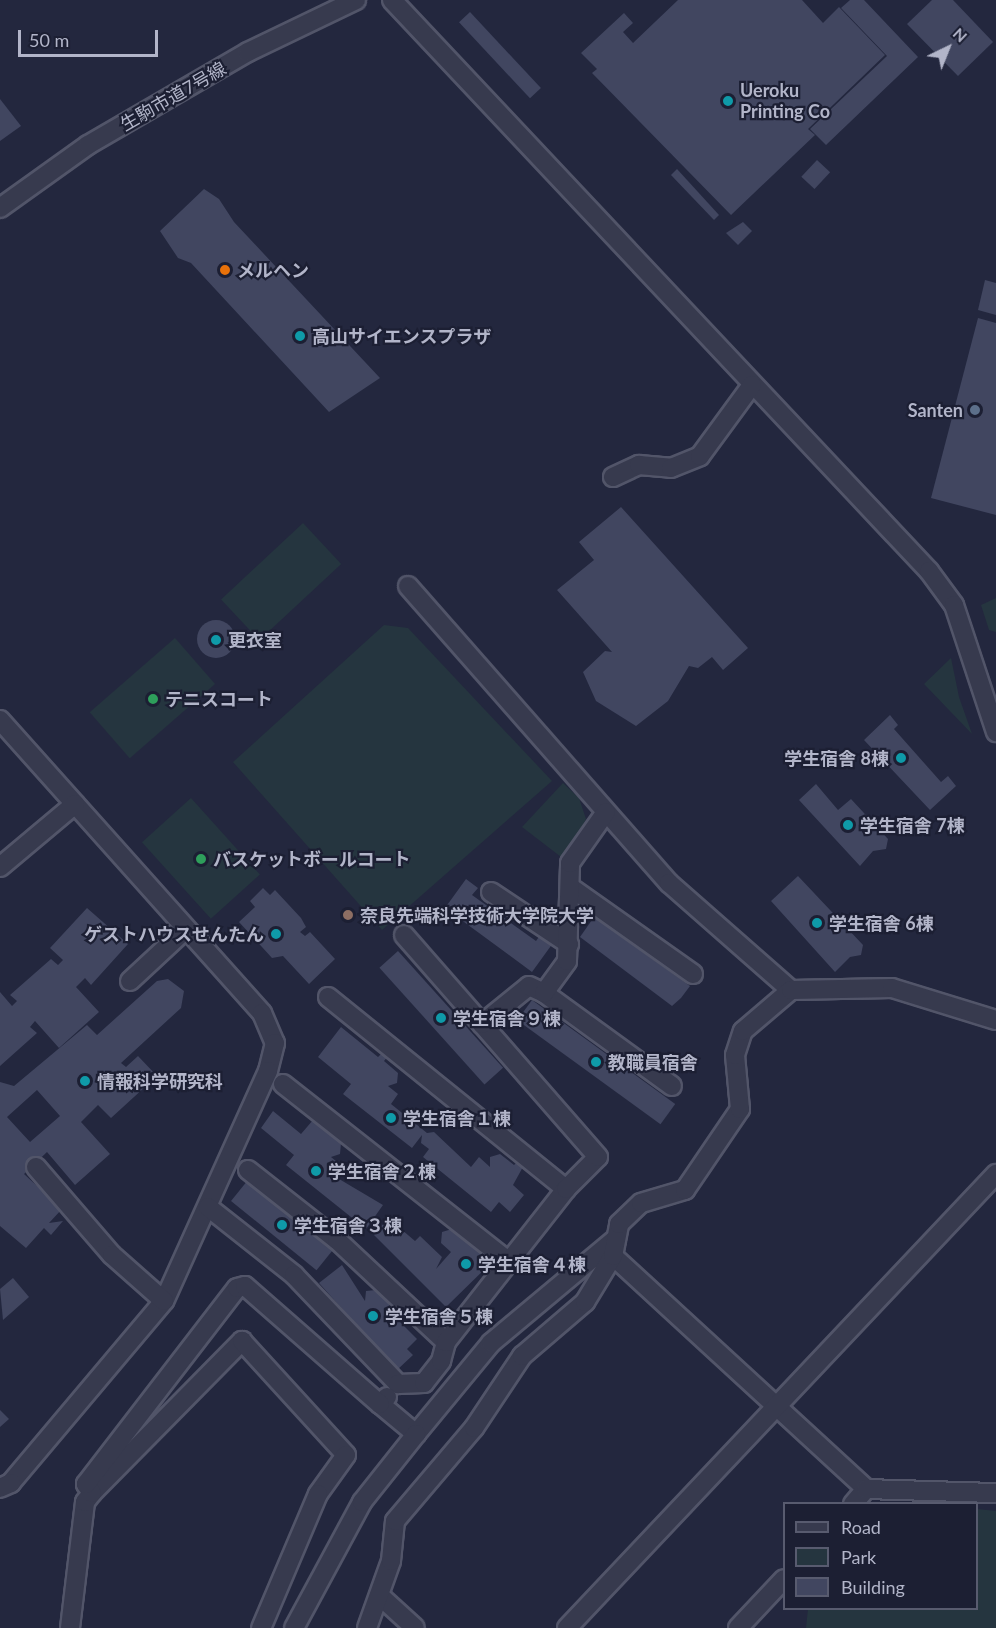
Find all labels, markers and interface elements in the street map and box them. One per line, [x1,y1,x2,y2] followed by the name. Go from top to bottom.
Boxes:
[21,18,160,56] scale bar
[918,18,978,78] north arrow
[950,23,972,46] text: N
[29,29,69,51] text: 50 m
[116,57,230,135] street label: 生駒市道7号線
[740,80,830,122] place label: Ueroku Printing Co
[721,94,735,108] marker: Ueroku Printing Co
[237,259,309,281] place label: メルヘン
[218,263,232,277] marker: メルヘン
[312,325,492,347] place label: 高山サイエンスプラザ
[293,329,307,343] marker: 高山サイエンスプラザ
[908,399,963,421] place label: Santen
[968,403,982,417] marker: Santen
[228,629,282,651] place label: 更衣室
[209,633,223,647] marker: 更衣室
[165,688,273,710] place label: テニスコート
[146,692,160,706] marker: テニスコート
[784,747,889,769] place label: 学生宿舎 8棟
[894,751,908,765] marker: 学生宿舎 8棟
[860,814,965,836] place label: 学生宿舎 7棟
[841,818,855,832] marker: 学生宿舎 7棟
[213,848,411,870] place label: バスケットボールコート
[194,852,208,866] marker: バスケットボールコート
[360,904,594,926] place label: 奈良先端科学技術大学院大学
[341,908,355,922] marker: 奈良先端科学技術大学院大学
[829,912,934,934] place label: 学生宿舎 6棟
[810,916,824,930] marker: 学生宿舎 6棟
[84,923,264,945] place label: ゲストハウスせんたん
[269,927,283,941] marker: ゲストハウスせんたん
[453,1007,561,1029] place label: 学生宿舎９棟
[434,1011,448,1025] marker: 学生宿舎９棟
[608,1051,698,1073] place label: 教職員宿舎
[589,1055,603,1069] marker: 教職員宿舎
[97,1070,223,1092] place label: 情報科学研究科
[78,1074,92,1088] marker: 情報科学研究科
[403,1107,511,1129] place label: 学生宿舎１棟
[384,1111,398,1125] marker: 学生宿舎１棟
[328,1160,436,1182] place label: 学生宿舎２棟
[309,1164,323,1178] marker: 学生宿舎２棟
[294,1214,402,1236] place label: 学生宿舎３棟
[275,1218,289,1232] marker: 学生宿舎３棟
[478,1253,586,1275] place label: 学生宿舎４棟
[459,1257,473,1271] marker: 学生宿舎４棟
[385,1305,493,1327] place label: 学生宿舎５棟
[366,1309,380,1323] marker: 学生宿舎５棟
[783,1502,978,1610] legend
[841,1516,881,1538] text: Road
[841,1546,876,1568] text: Park
[841,1576,905,1598] text: Building

